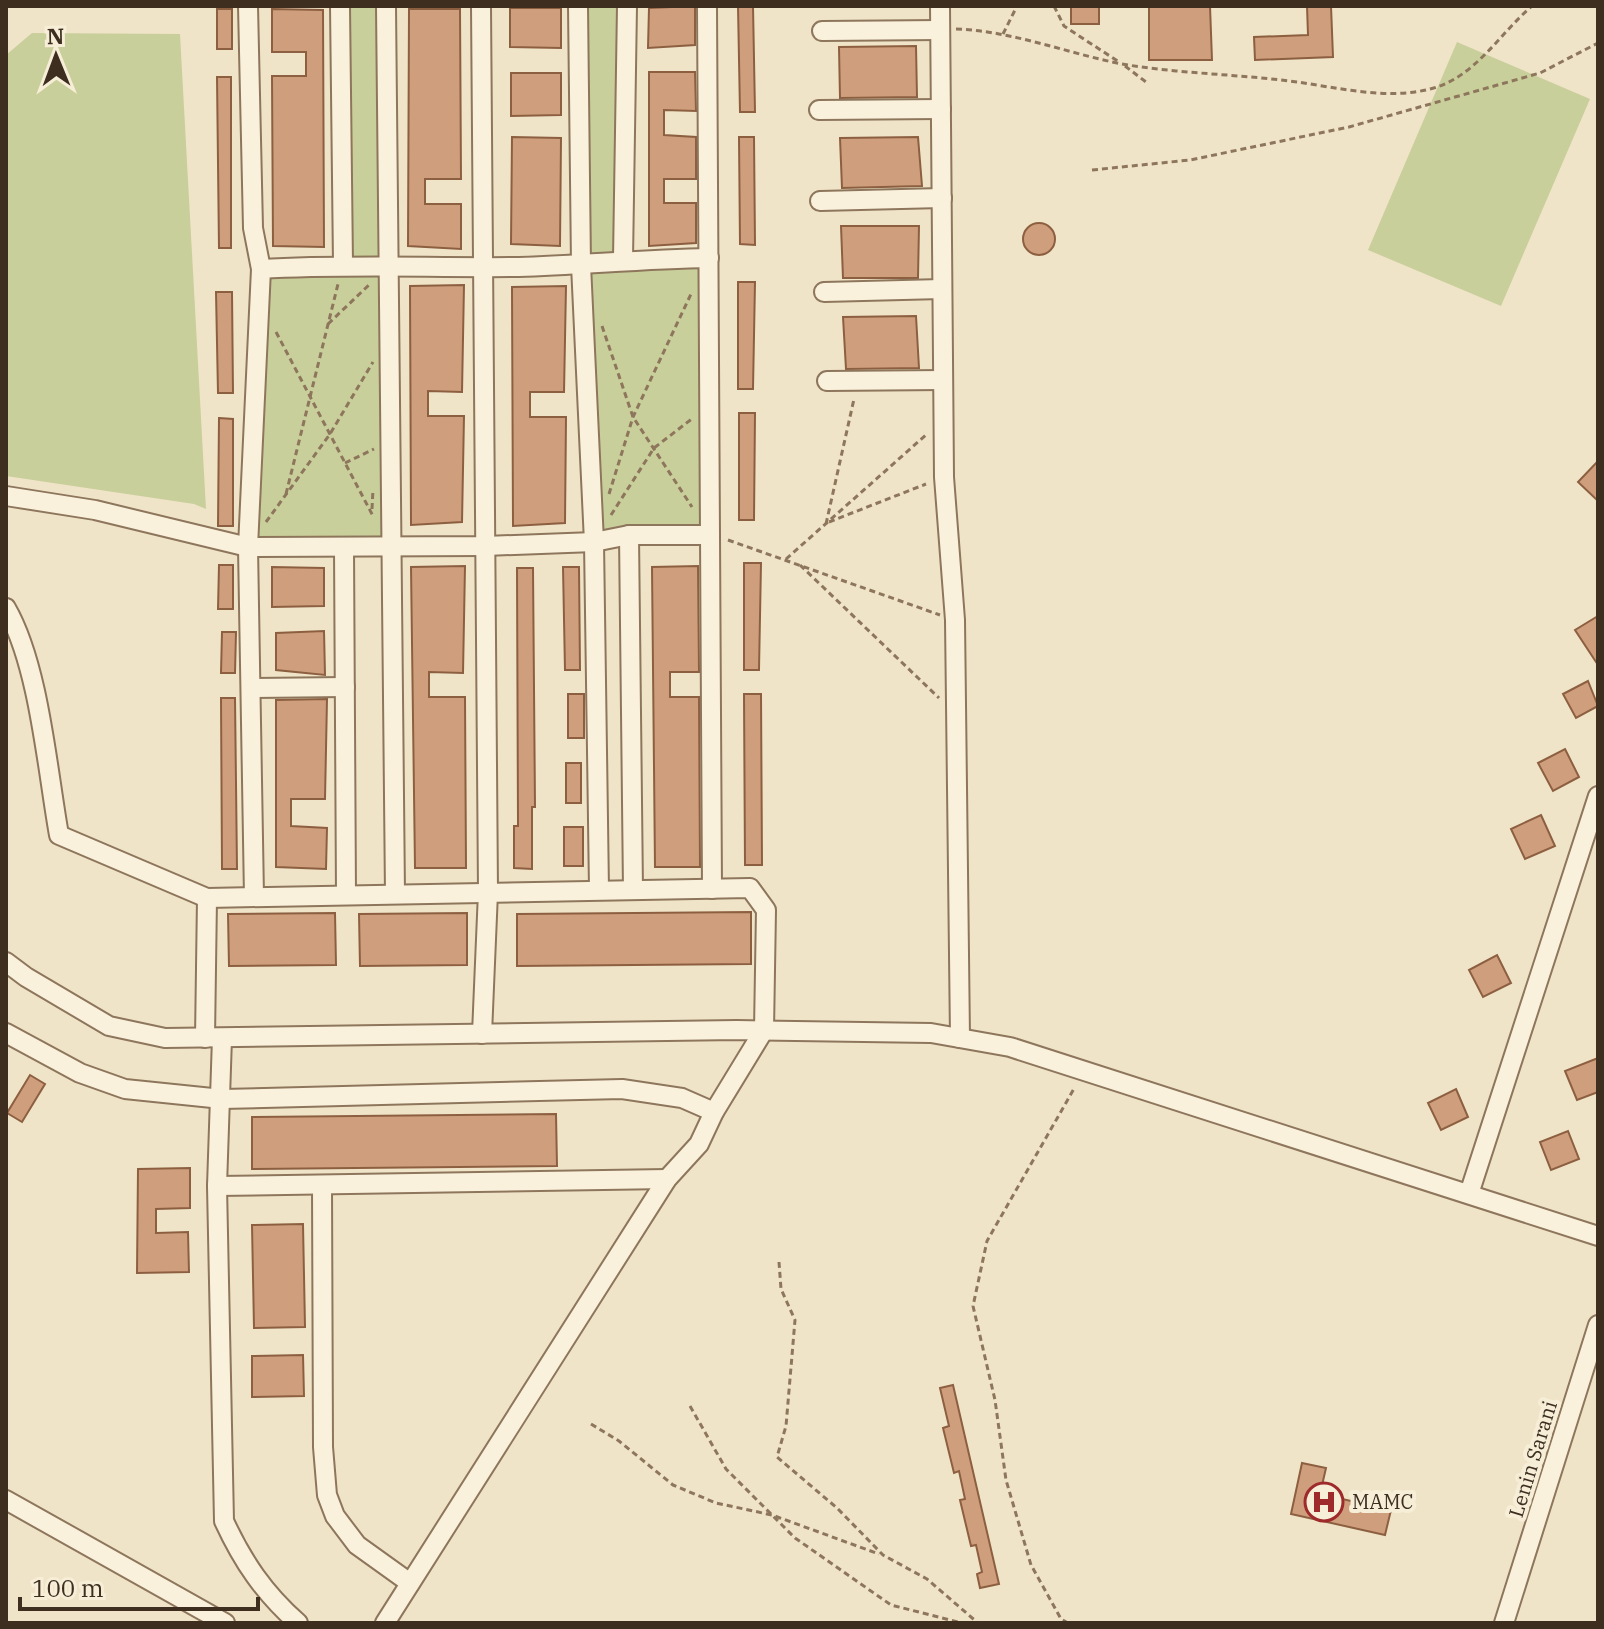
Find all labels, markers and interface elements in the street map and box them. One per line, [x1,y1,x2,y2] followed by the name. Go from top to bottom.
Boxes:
[16,16,96,96] north arrow
[47,21,65,50] text: N
[1502,1397,1563,1520] street label: Lenin Sarani
[1303,1481,1345,1523] hospital icon: MAMC
[1352,1488,1414,1515] place label: MAMC
[20,1561,258,1611] scale bar
[32,1572,104,1604] text: 100 m

